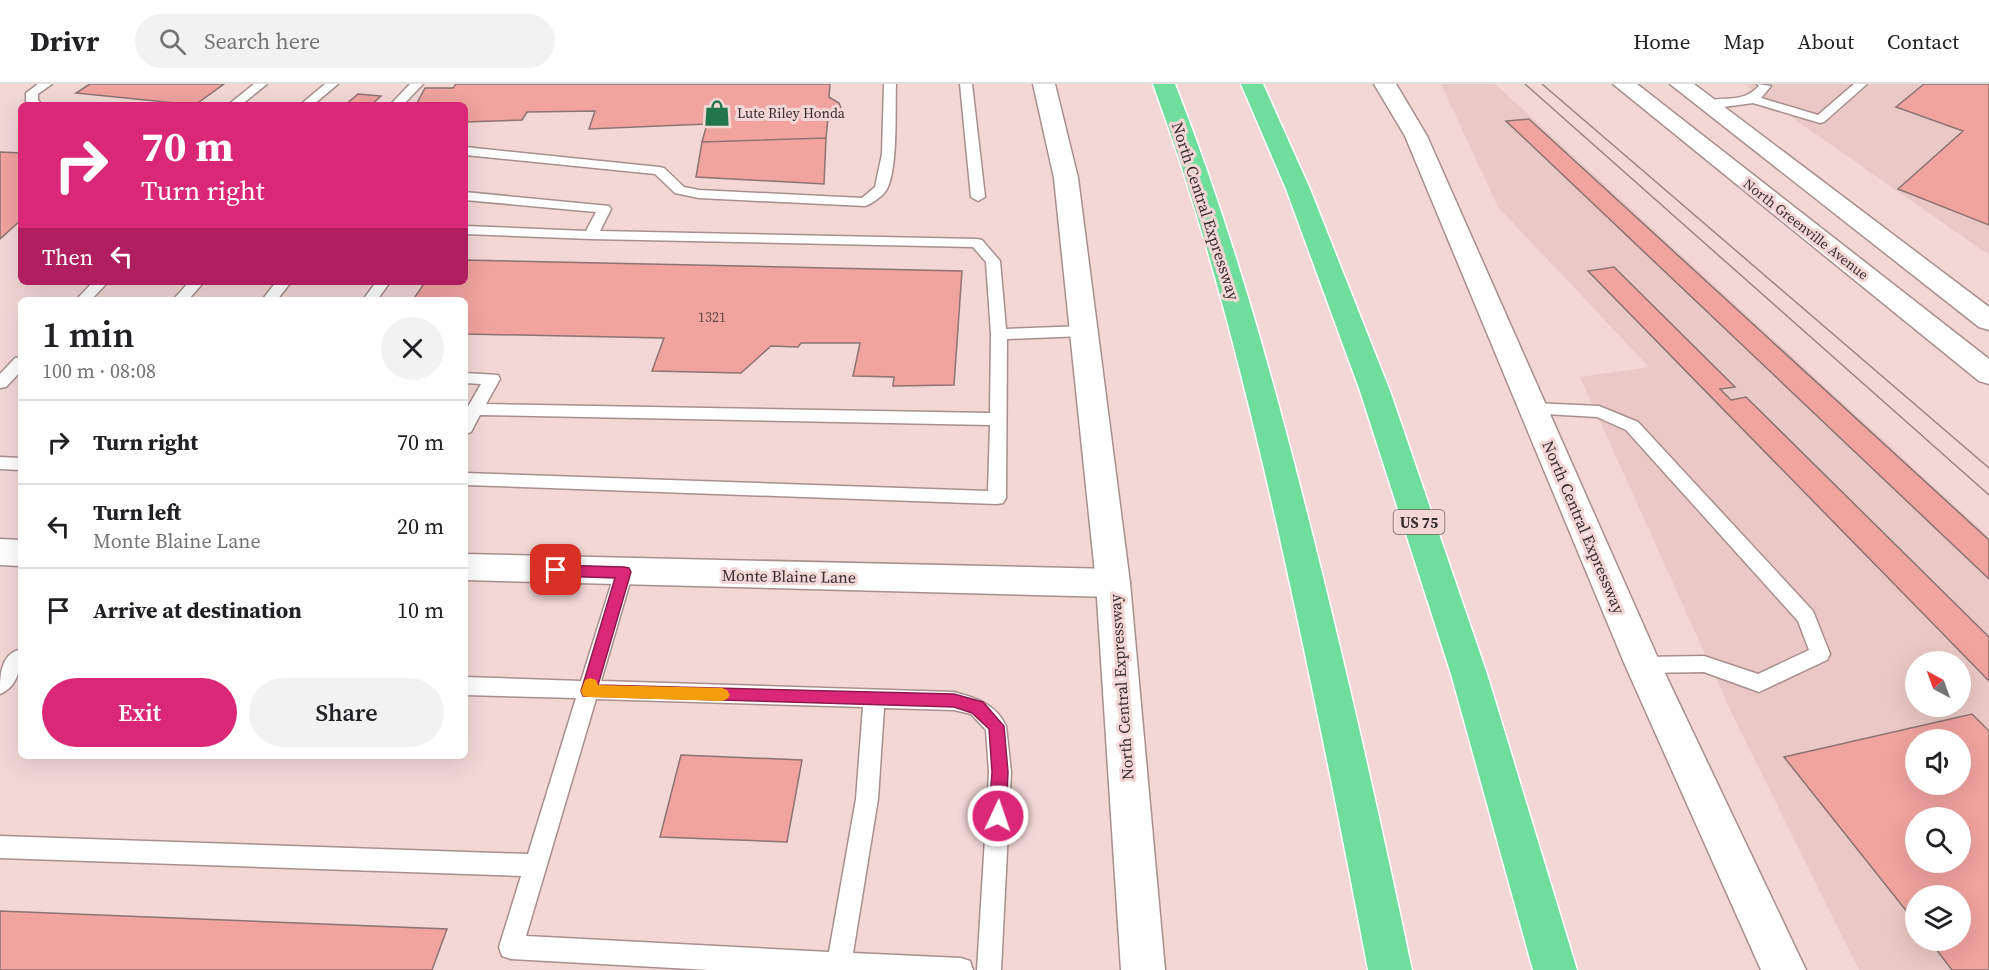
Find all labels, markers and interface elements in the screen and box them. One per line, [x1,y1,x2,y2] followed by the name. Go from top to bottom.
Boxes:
[135,14,555,68] search box
[30,22,99,60] text: Drivr
[156,25,189,58] icon: search
[204,26,320,56] text: Search here
[1633,27,1691,56] text: Home
[1724,27,1765,56] text: Map
[1798,27,1854,56] text: About
[1887,27,1959,56] text: Contact
[702,98,732,128] shop icon: Lute Riley Honda
[737,103,846,123] place label: Lute Riley Honda
[141,117,234,175] text: 70 m
[1167,119,1245,304] street label: North Central Expressway
[42,126,120,204] icon: right
[141,172,265,209] text: Turn right
[1739,174,1873,284] street label: North Greenville Avenue
[105,240,138,273] icon: left
[42,242,93,272] text: Then
[698,307,726,327] house number: 1321
[42,310,134,359] text: 1 min
[381,317,444,380] button: close
[42,357,156,385] text: 100 m · 08:08
[42,426,75,459] icon: right
[93,427,198,457] text: Turn right
[397,427,444,457] text: 70 m
[1538,437,1631,618] street label: North Central Expressway
[93,497,181,527] text: Turn left
[42,510,75,543] icon: left
[1394,510,1444,534] road number: US 75
[397,511,444,541] text: 20 m
[93,527,261,555] text: Monte Blaine Lane
[530,544,581,595] pin
[539,553,572,586] icon: arrive
[722,564,856,588] street label: Monte Blaine Lane
[1103,593,1138,781] street label: North Central Expressway
[42,594,75,627] icon: arrive
[93,595,302,625] text: Arrive at destination
[397,595,444,625] text: 10 m
[1905,651,1971,717] north arrow
[1905,651,1971,951] map controls
[42,678,237,747] button: Exit
[249,678,444,747] button: Share
[1905,729,1971,795] button: sound
[966,784,1030,848] position arrow
[1905,807,1971,873] button: search
[1905,885,1971,951] button: layers

